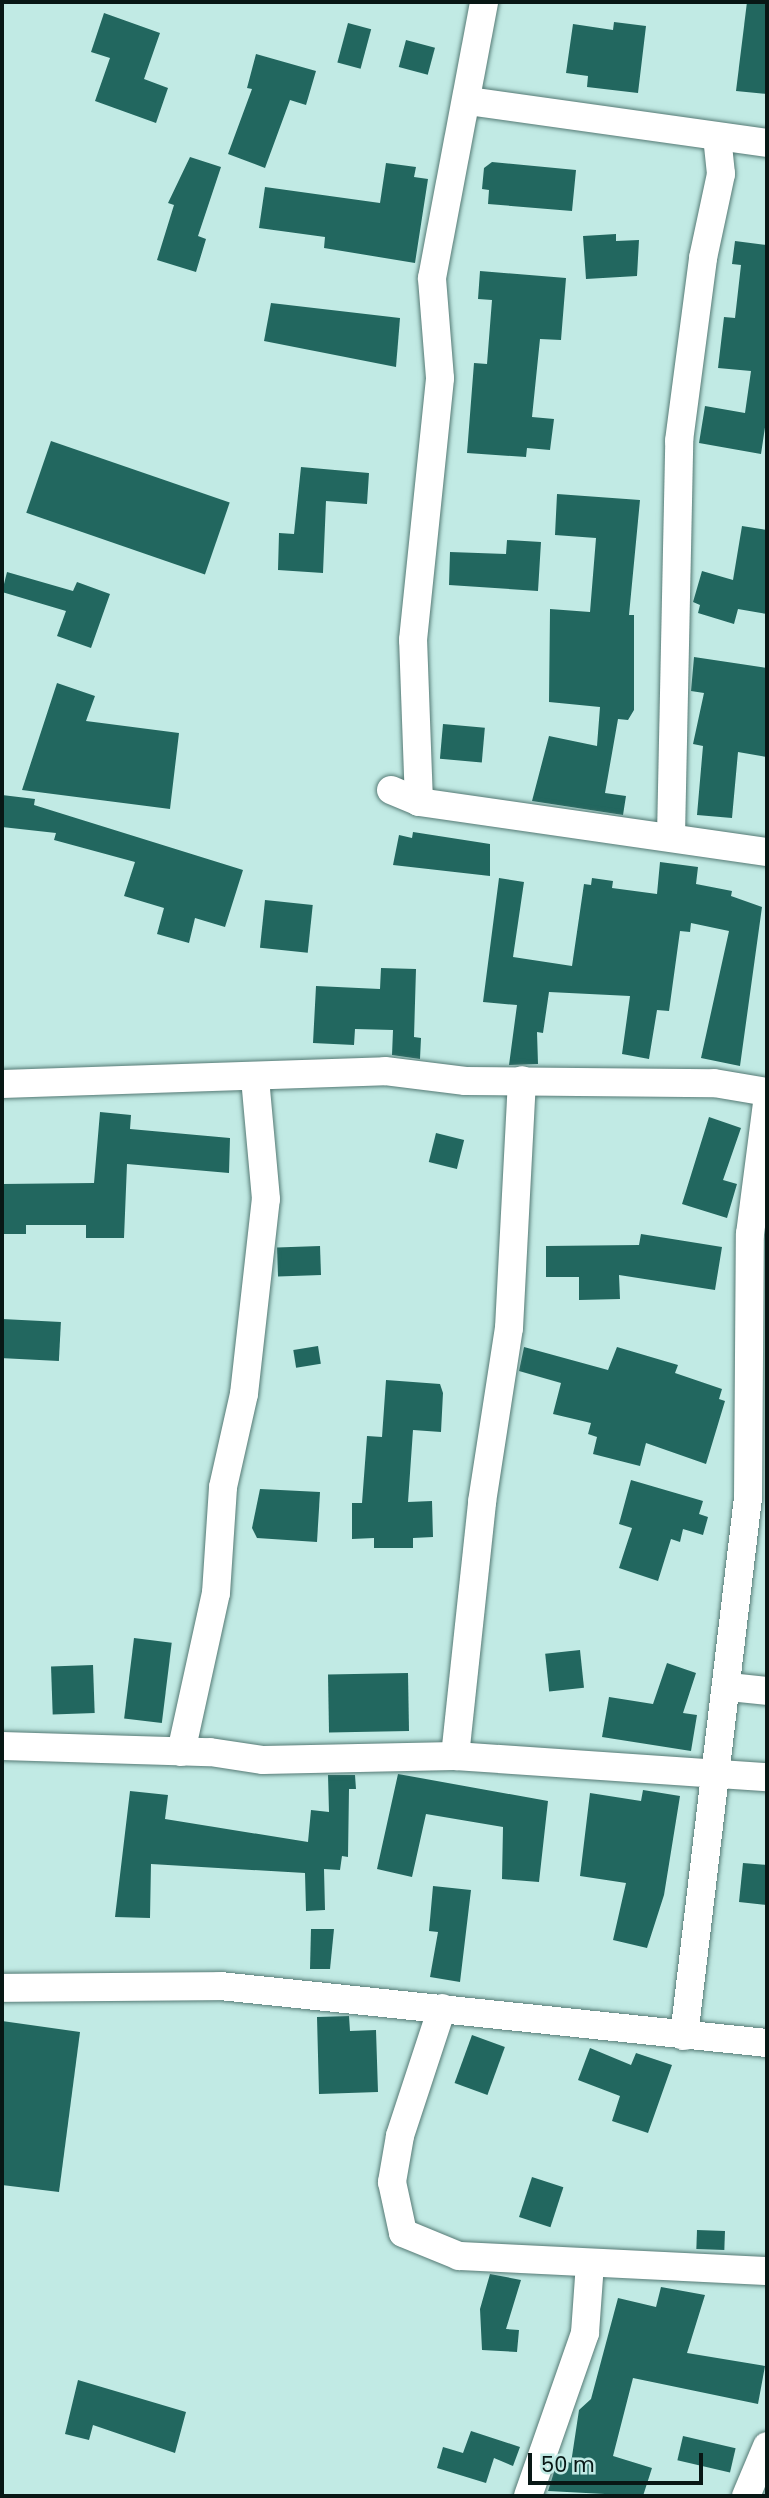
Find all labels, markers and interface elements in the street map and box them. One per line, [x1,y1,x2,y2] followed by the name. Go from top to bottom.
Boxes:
[531,2438,706,2482] scale bar
[541,2450,595,2479] text: 50 m

